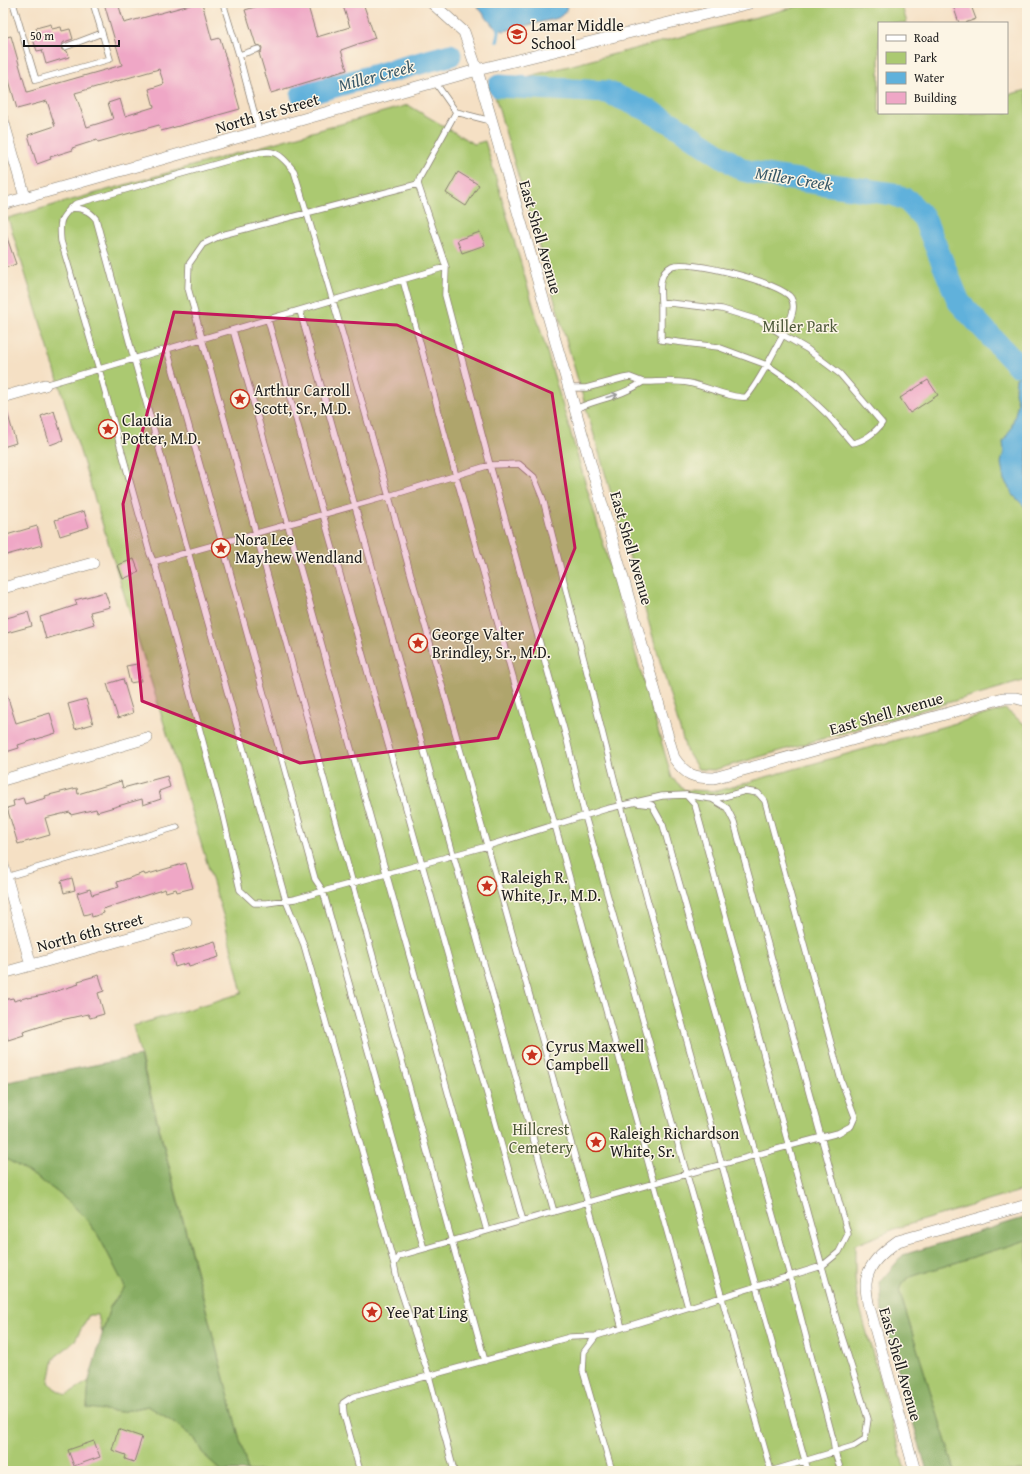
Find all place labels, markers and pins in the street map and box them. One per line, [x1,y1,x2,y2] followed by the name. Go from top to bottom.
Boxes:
[531,13,624,55] place label: Lamar Middle School
[506,23,528,45] school or university icon: Lamar Middle School
[254,378,351,420] place label: Arthur Carroll Scott, Sr., M.D.
[229,388,251,410] place icon: Arthur Carroll Scott, Sr., M.D.
[122,408,201,450] place label: Claudia Potter, M.D.
[97,418,119,440] place icon: Claudia Potter, M.D.
[235,527,363,569] place label: Nora Lee Mayhew Wendland
[210,537,232,559] place icon: Nora Lee Mayhew Wendland
[432,622,551,664] place label: George Valter Brindley, Sr., M.D.
[407,632,429,654] place icon: George Valter Brindley, Sr., M.D.
[501,865,601,907] place label: Raleigh R. White, Jr., M.D.
[476,875,498,897] place icon: Raleigh R. White, Jr., M.D.
[546,1034,645,1076] place label: Cyrus Maxwell Campbell
[521,1044,543,1066] place icon: Cyrus Maxwell Campbell
[610,1121,739,1163] place label: Raleigh Richardson White, Sr.
[585,1131,607,1153] place icon: Raleigh Richardson White, Sr.
[386,1300,468,1324] place label: Yee Pat Ling
[361,1301,383,1323] place icon: Yee Pat Ling

